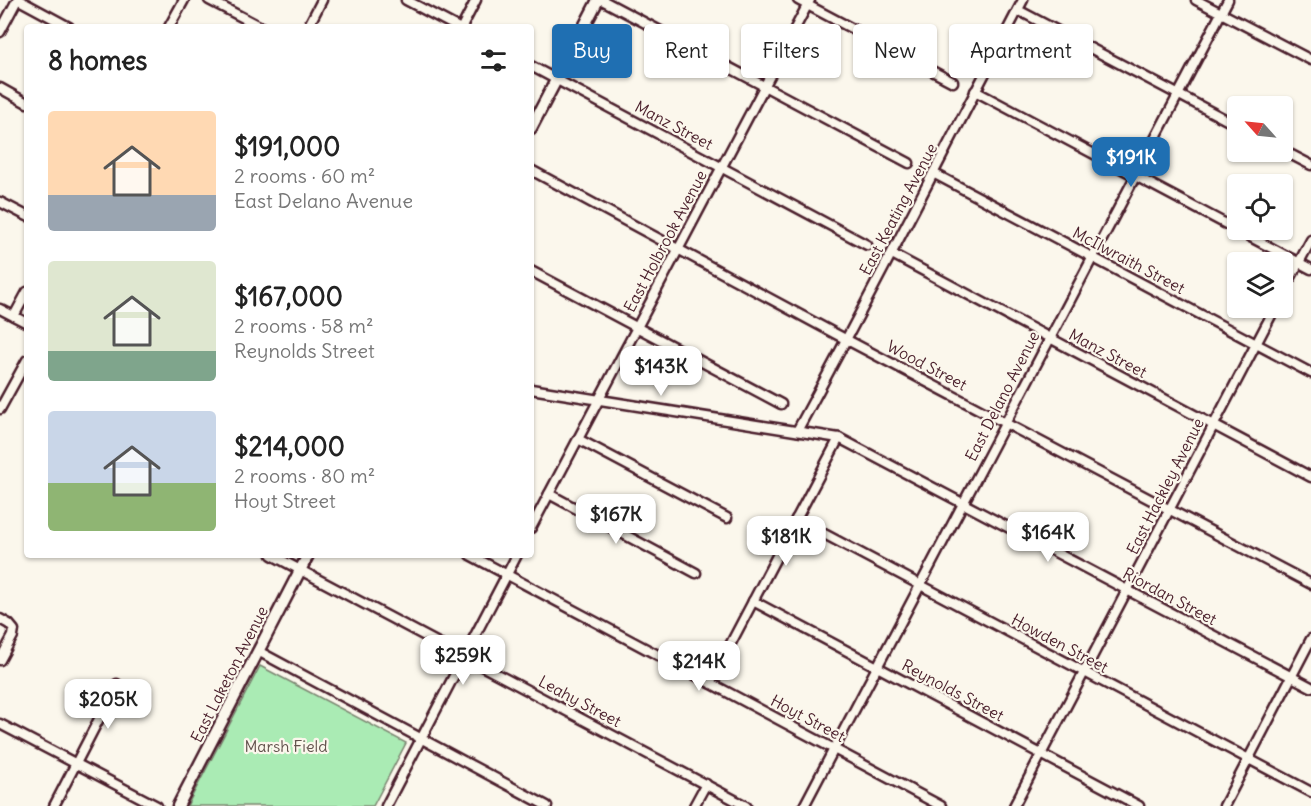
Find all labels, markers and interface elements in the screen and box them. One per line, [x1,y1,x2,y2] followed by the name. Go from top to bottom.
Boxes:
[552,24,632,78] chip: Buy
[644,24,729,78] chip: Rent
[741,24,841,78] chip: Filters
[853,24,937,78] chip: New
[949,24,1093,78] chip: Apartment
[48,44,147,77] text: 8 homes
[477,44,510,77] icon: filters
[632,96,717,154] street label: Manz Street
[1227,96,1293,162] north arrow
[1227,96,1293,318] map controls
[234,130,340,163] text: $191,000
[96,135,168,207] icon: home
[1089,137,1173,188] pin: $191K
[855,140,941,278] street label: East Keating Avenue
[1106,144,1156,169] text: $191K
[234,163,375,188] text: 2 rooms · 60 m²
[619,167,711,315] street label: East Holbrook Avenue
[1227,174,1293,240] button: locate
[234,188,413,213] text: East Delano Avenue
[1069,222,1189,298] street label: McIlwraith Street
[1227,252,1293,318] button: layers
[234,280,343,313] text: $167,000
[96,285,168,357] icon: home
[234,313,374,338] text: 2 rooms · 58 m²
[1066,324,1151,382] street label: Manz Street
[961,328,1043,464] street label: East Delano Avenue
[884,336,971,395] street label: Wood Street
[234,338,375,363] text: Reynolds Street
[619,346,703,397] pin: $143K
[634,353,688,378] text: $143K
[1122,414,1208,558] street label: East Hackley Avenue
[234,430,345,463] text: $214,000
[96,435,168,507] icon: home
[234,463,375,488] text: 2 rooms · 80 m²
[234,488,336,513] text: Hoyt Street
[574,494,658,545] pin: $167K
[590,501,642,526] text: $167K
[1006,512,1090,563] pin: $164K
[744,516,828,567] pin: $181K
[1021,519,1075,544] text: $164K
[761,523,811,548] text: $181K
[1120,563,1221,629] street label: Riordan Street
[186,603,272,745] street label: East Laketon Avenue
[1008,609,1112,677] street label: Howden Street
[421,635,505,686] pin: $259K
[657,641,741,692] pin: $214K
[434,642,492,667] text: $259K
[672,648,726,673] text: $214K
[899,655,1008,726] street label: Reynolds Street
[535,671,625,731] street label: Leahy Street
[66,679,150,730] pin: $205K
[78,686,138,711] text: $205K
[767,690,849,746] street label: Hoyt Street
[244,736,328,756] park label: Marsh Field

